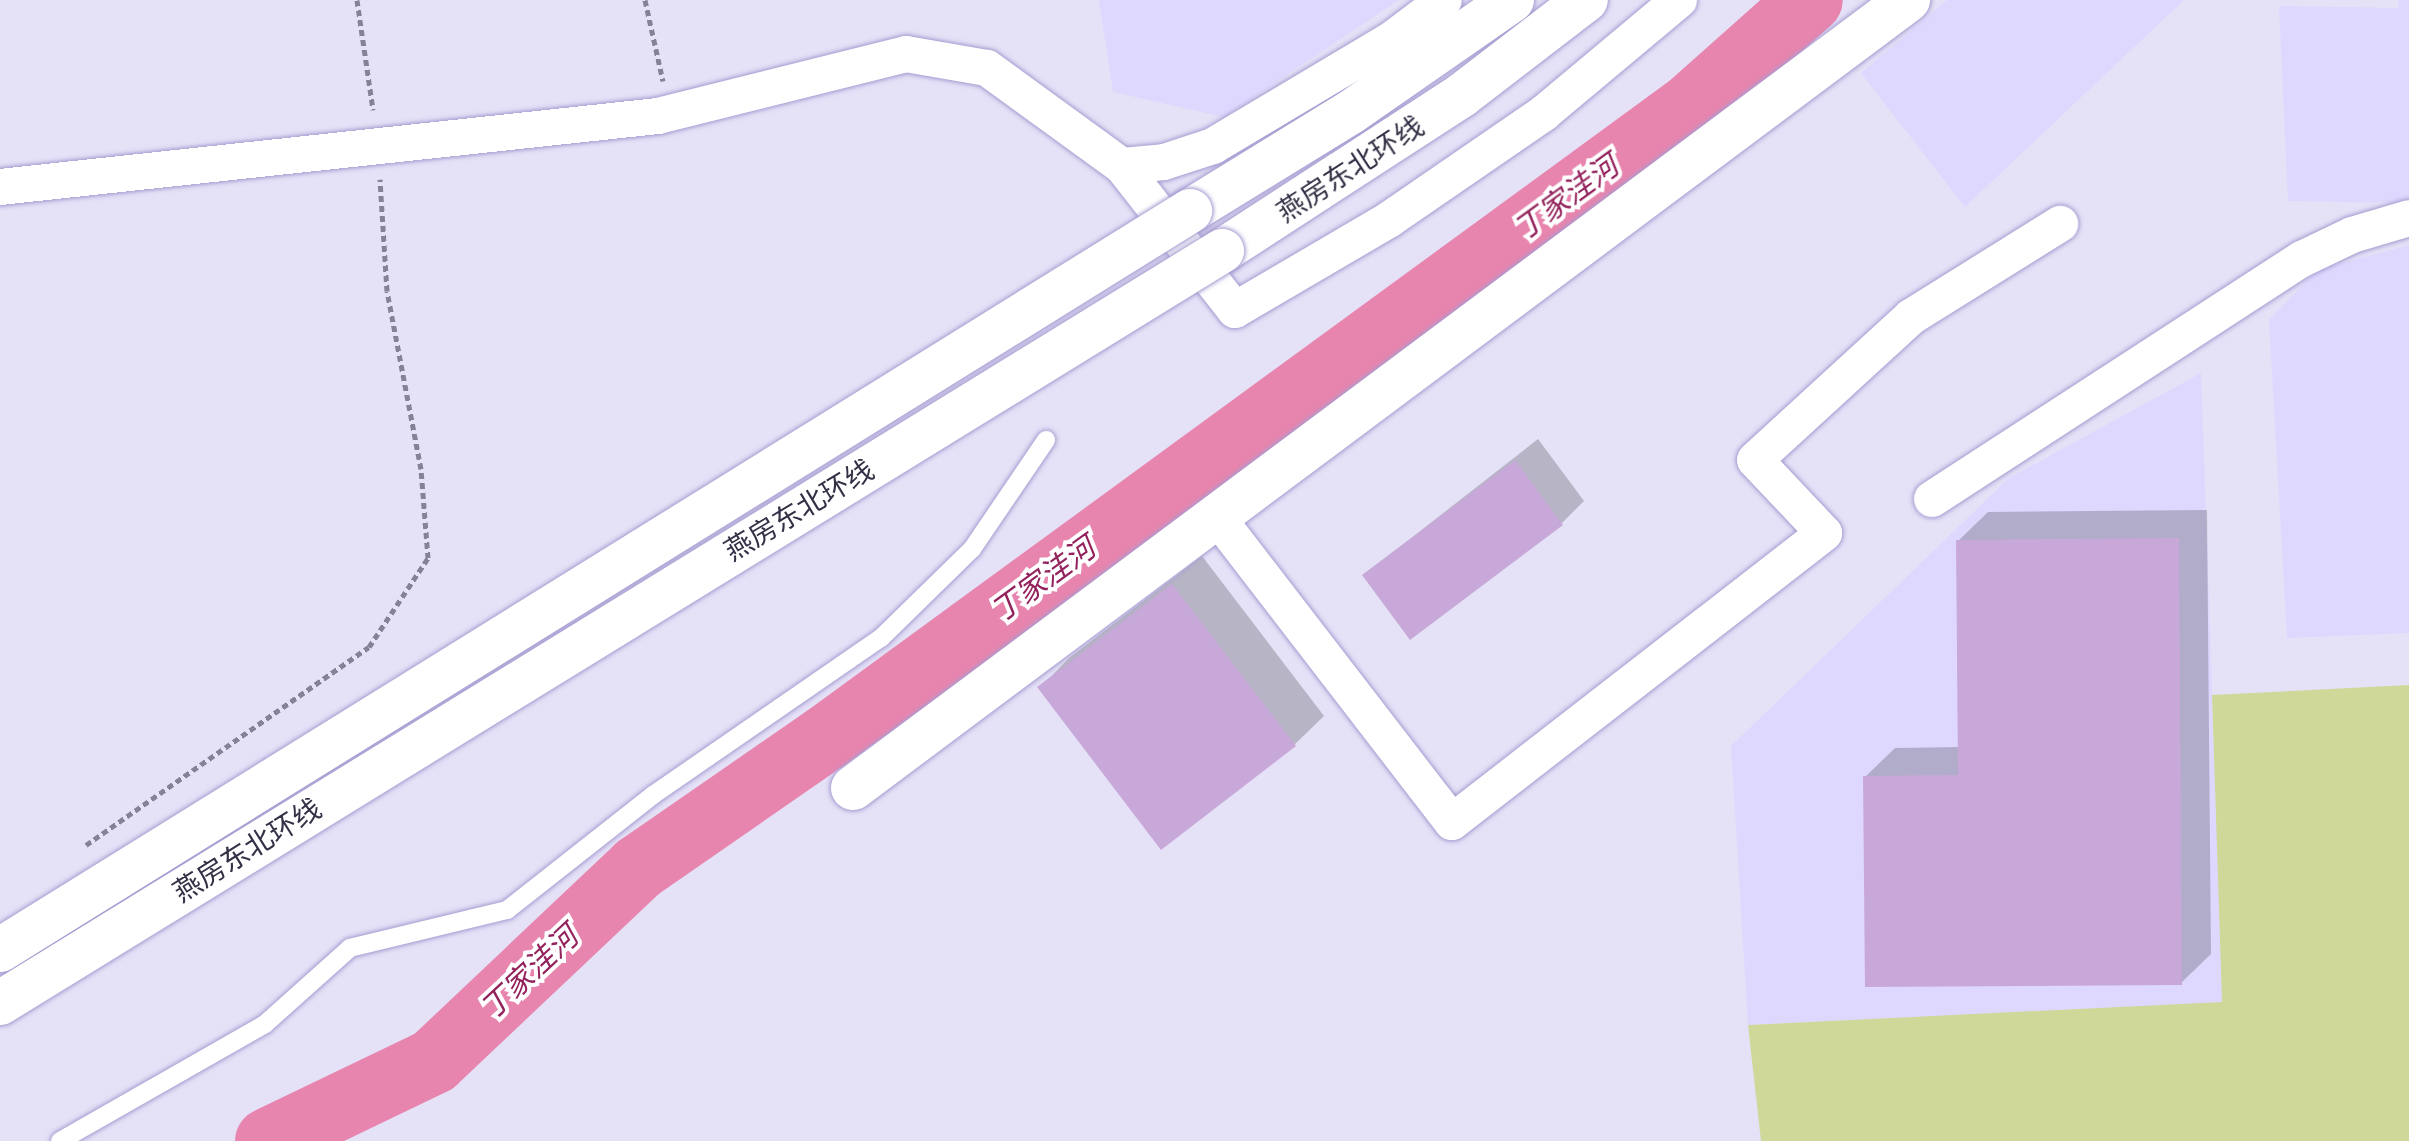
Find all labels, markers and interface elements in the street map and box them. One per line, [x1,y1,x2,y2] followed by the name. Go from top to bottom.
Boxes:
[1270,109,1430,229] street label: 燕房东北环线
[1507,147,1625,247] water label: 丁家洼河
[718,452,880,568] street label: 燕房东北环线
[984,529,1102,629] water label: 丁家洼河
[167,791,327,909] street label: 燕房东北环线
[473,918,585,1026] water label: 丁家洼河

